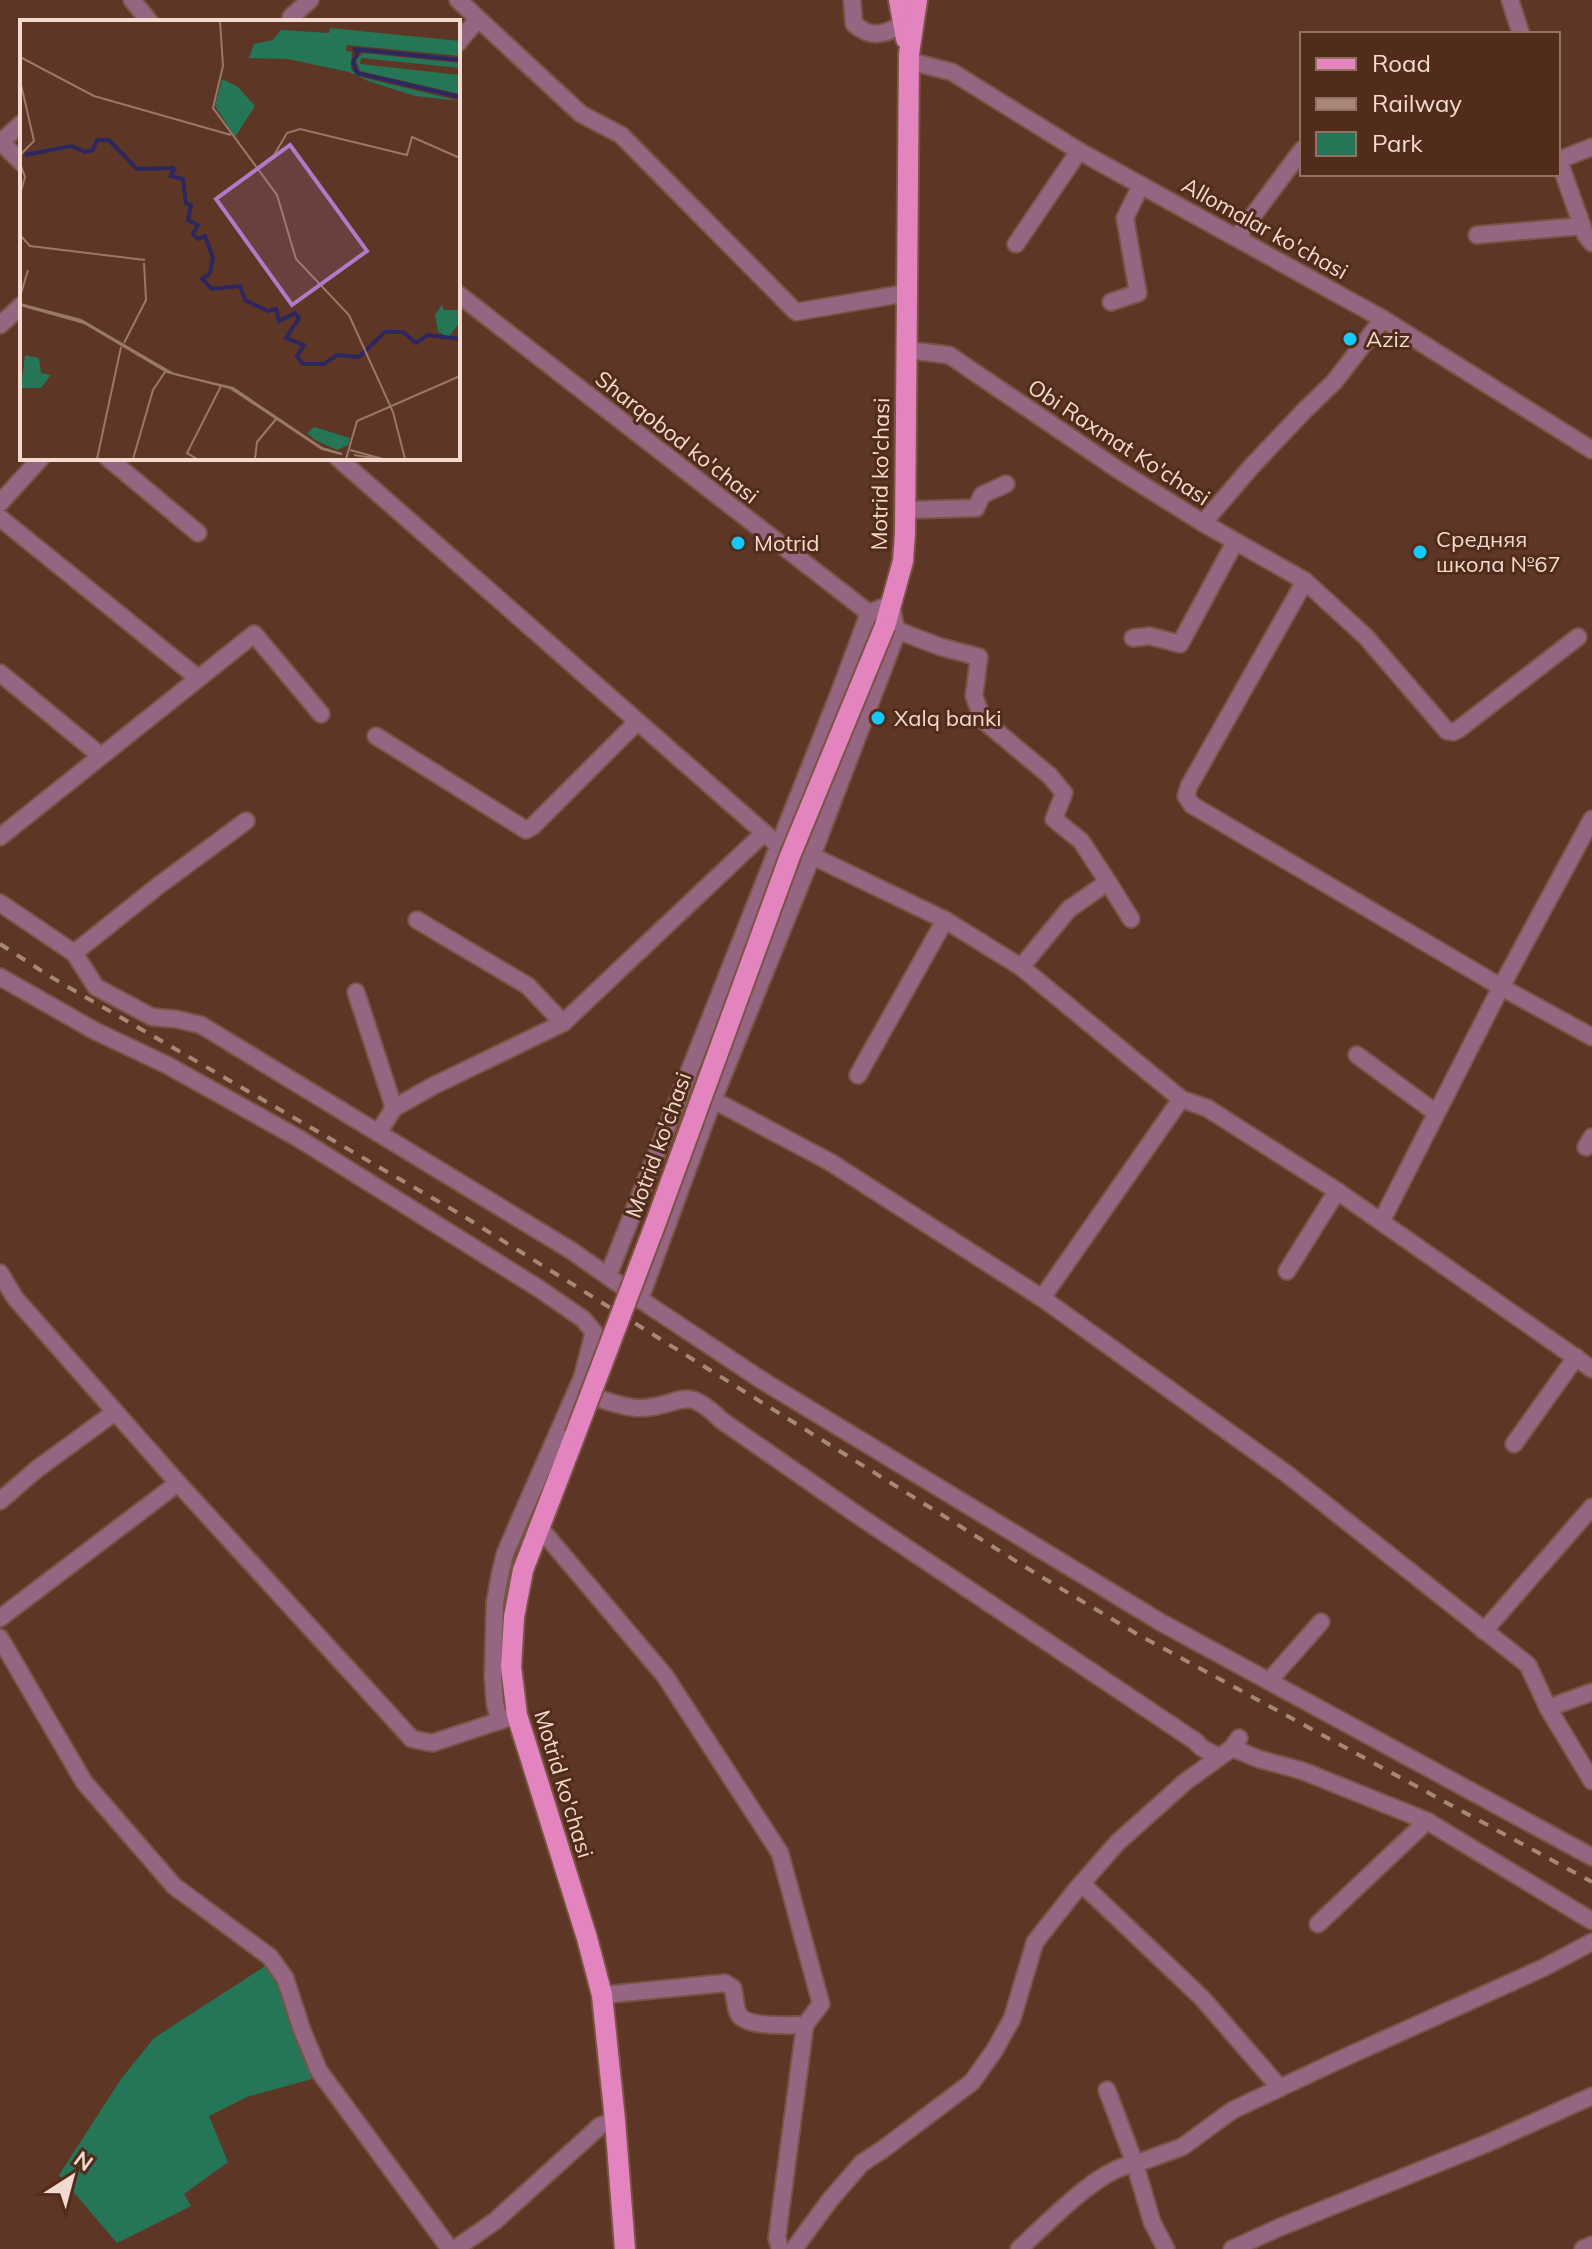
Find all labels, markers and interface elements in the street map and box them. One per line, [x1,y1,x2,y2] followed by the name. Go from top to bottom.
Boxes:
[20,20,460,460] inset map
[1300,32,1560,176] legend
[1372,48,1431,78] text: Road
[1372,88,1462,118] text: Railway
[1372,128,1423,158] text: Park
[1177,171,1353,285] street label: Allomalar ko'chasi
[1366,325,1410,353] place label: Aziz
[1341,330,1359,348] marker: Aziz
[590,364,764,510] street label: Sharqobod ko'chasi
[1023,373,1215,511] street label: Obi Raxmat Ko'chasi
[865,397,895,551] street label: Motrid ko'chasi
[1436,525,1561,578] place label: Средняя школа №67
[754,529,819,557] place label: Motrid
[729,534,747,552] marker: Motrid
[1411,543,1429,561] marker: Средняя школа №67
[894,704,1002,732] place label: Xalq banki
[869,709,887,727] marker: Xalq banki
[619,1068,697,1222] street label: Motrid ko'chasi
[528,1707,600,1861] street label: Motrid ko'chasi
[32,2137,112,2217] north arrow
[69,2145,99,2177] text: N

